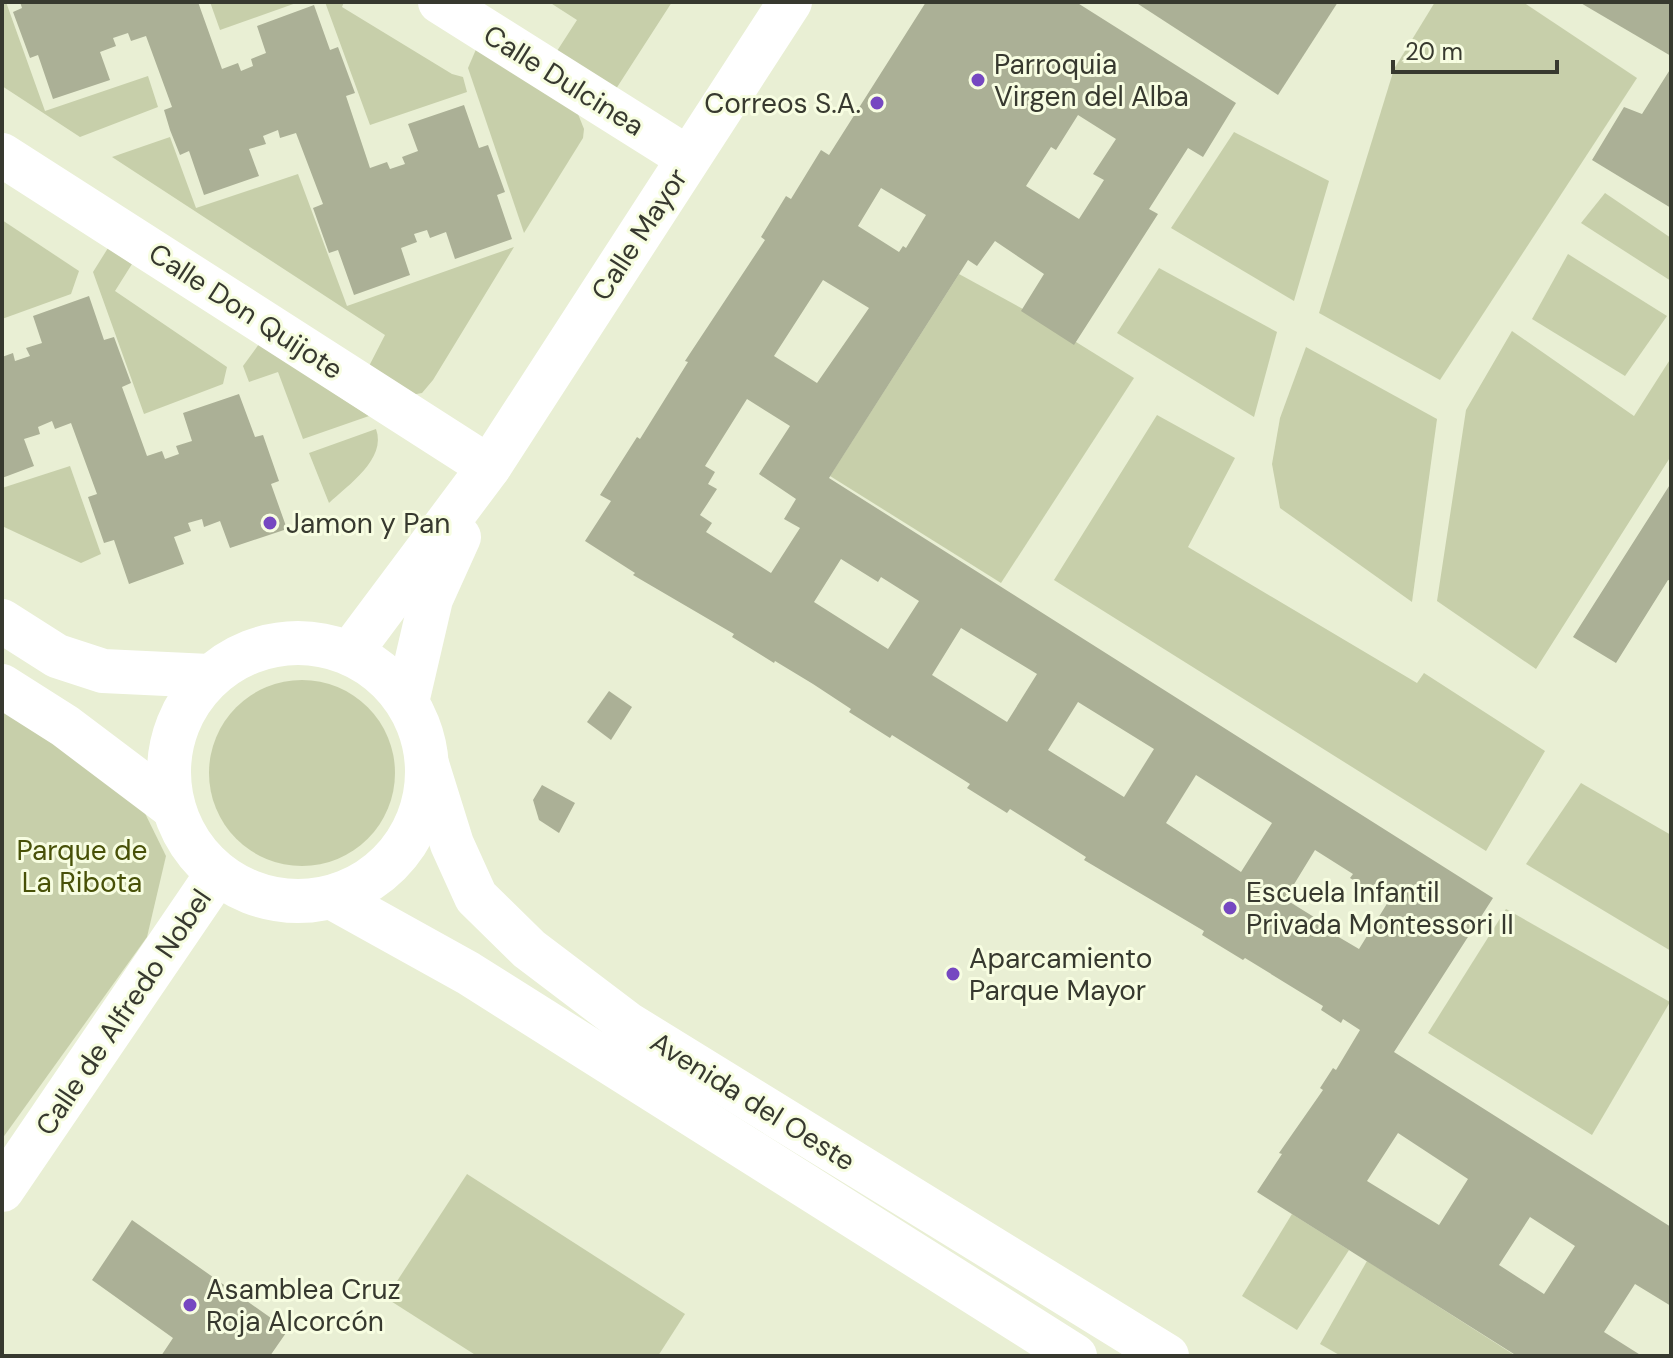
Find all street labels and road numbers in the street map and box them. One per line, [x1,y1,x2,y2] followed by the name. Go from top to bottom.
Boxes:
[476,16,651,145] street label: Calle Dulcinea
[583,161,696,308] street label: Calle Mayor
[142,235,350,388] street label: Calle Don Quijote
[27,882,220,1143] street label: Calle de Alfredo Nobel
[643,1024,862,1179] street label: Avenida del Oeste

